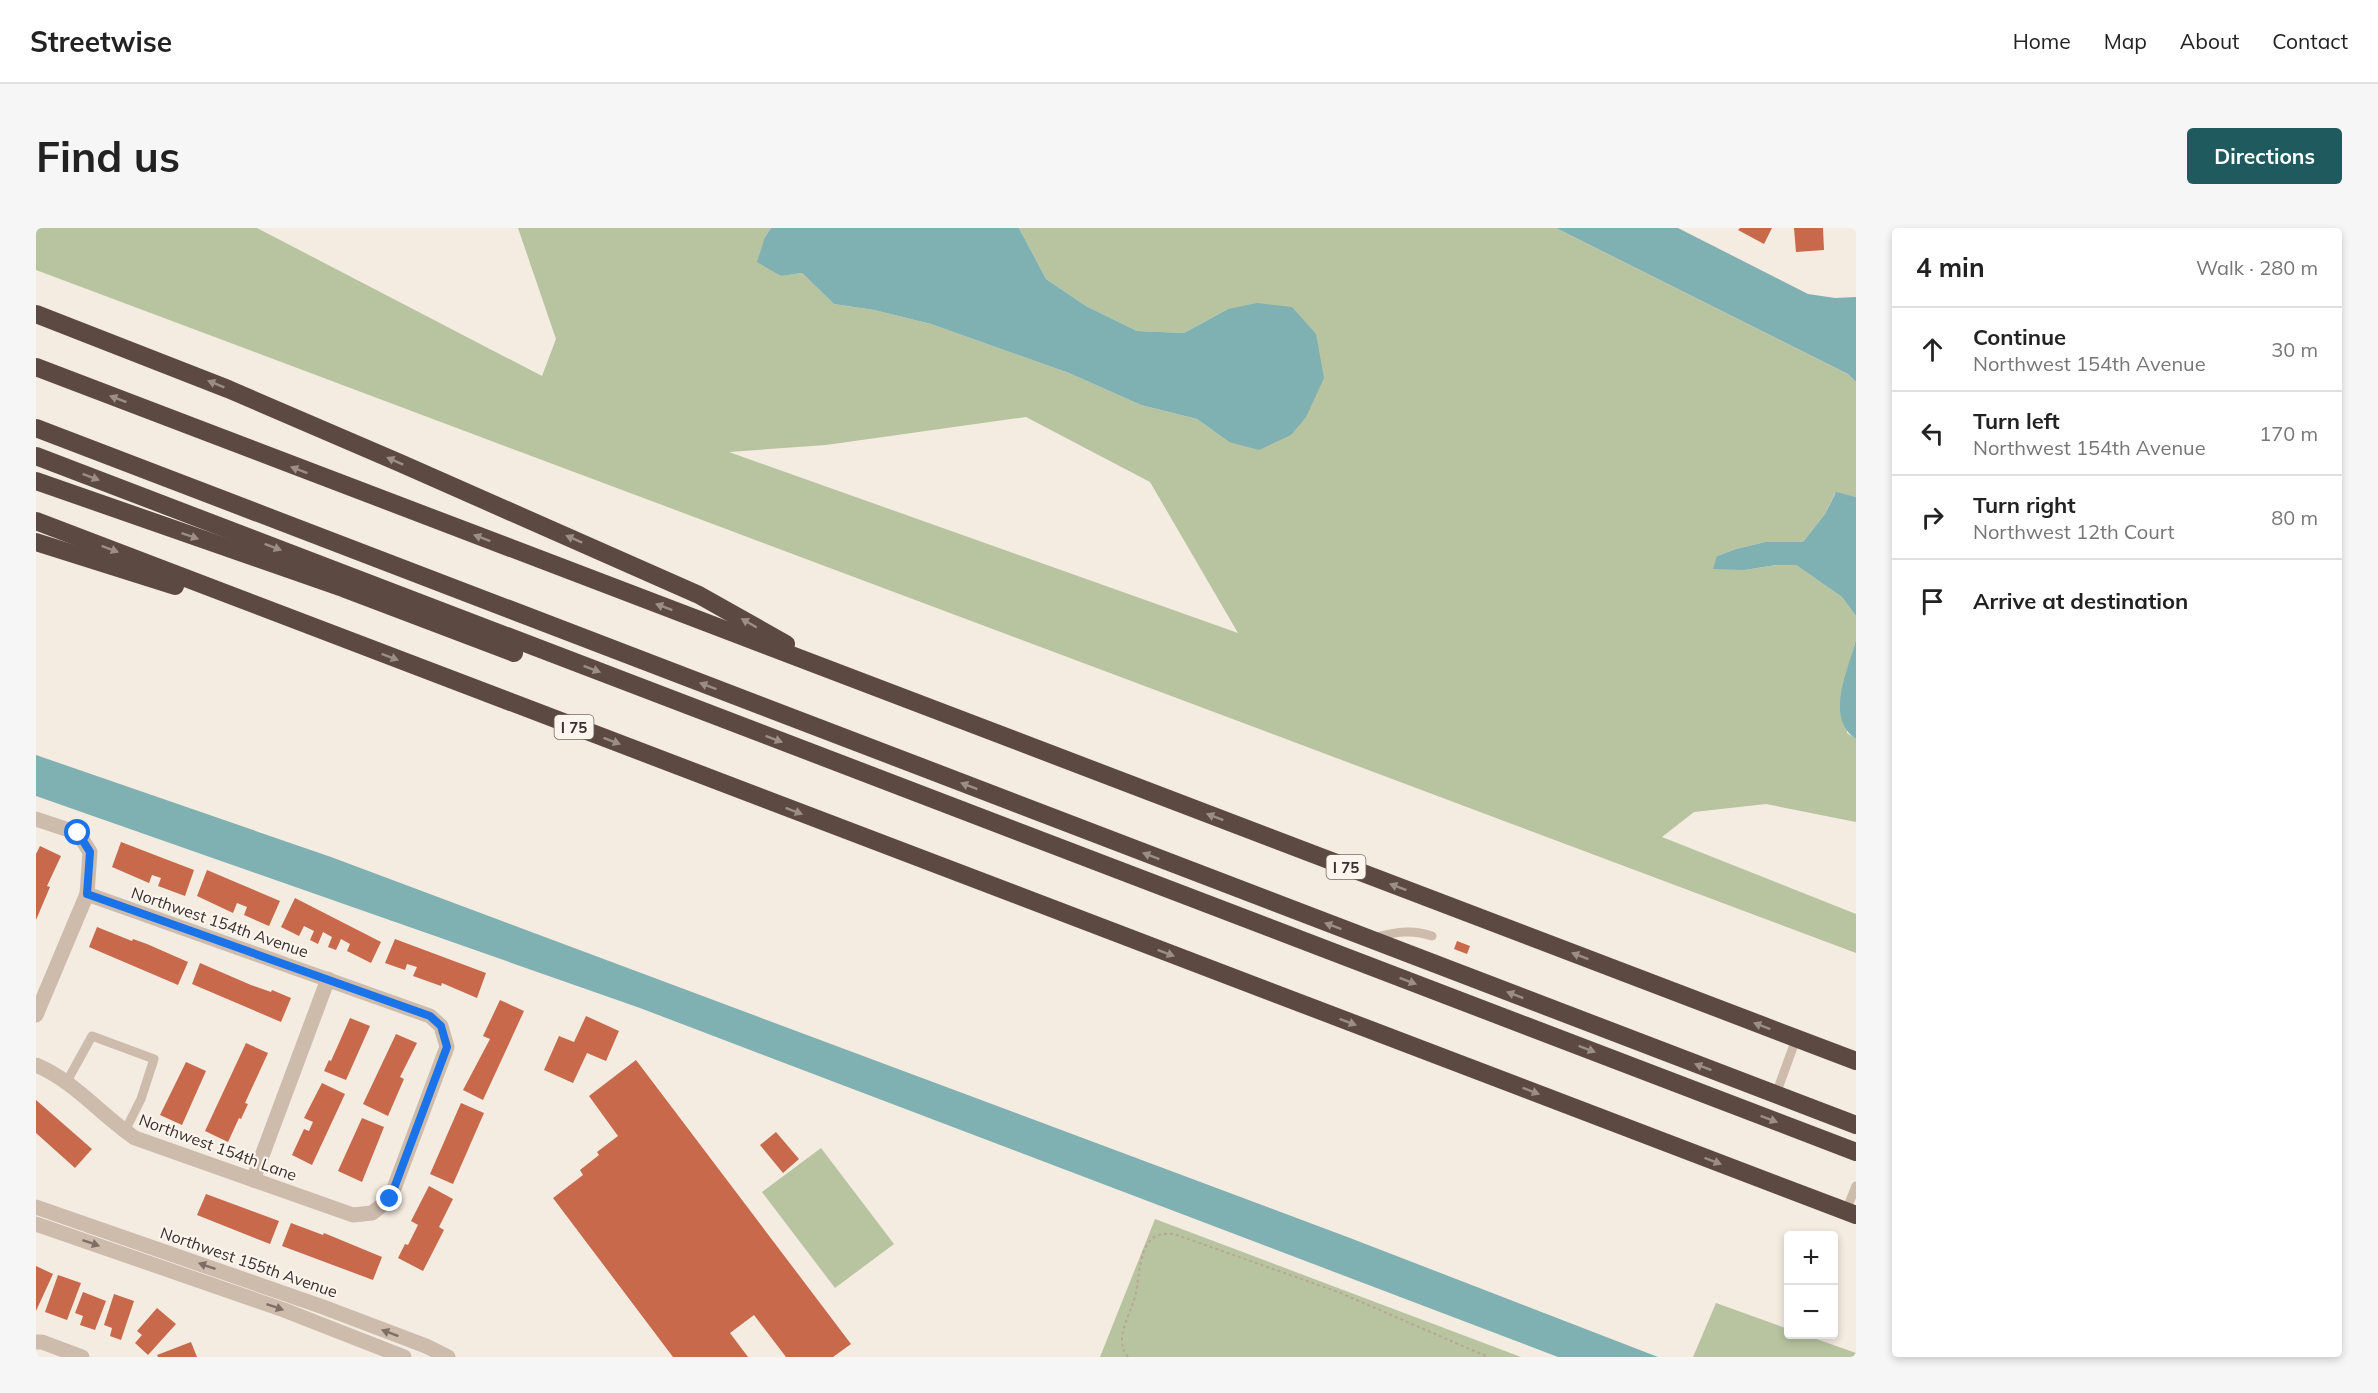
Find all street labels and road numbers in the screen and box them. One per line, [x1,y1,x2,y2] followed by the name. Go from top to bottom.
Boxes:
[554,715,594,739] road number: I 75
[1326,855,1366,879] road number: I 75
[129,882,311,962] street label: Northwest 154th Avenue
[136,1109,300,1185] street label: Northwest 154th Lane
[158,1222,340,1302] street label: Northwest 155th Avenue

